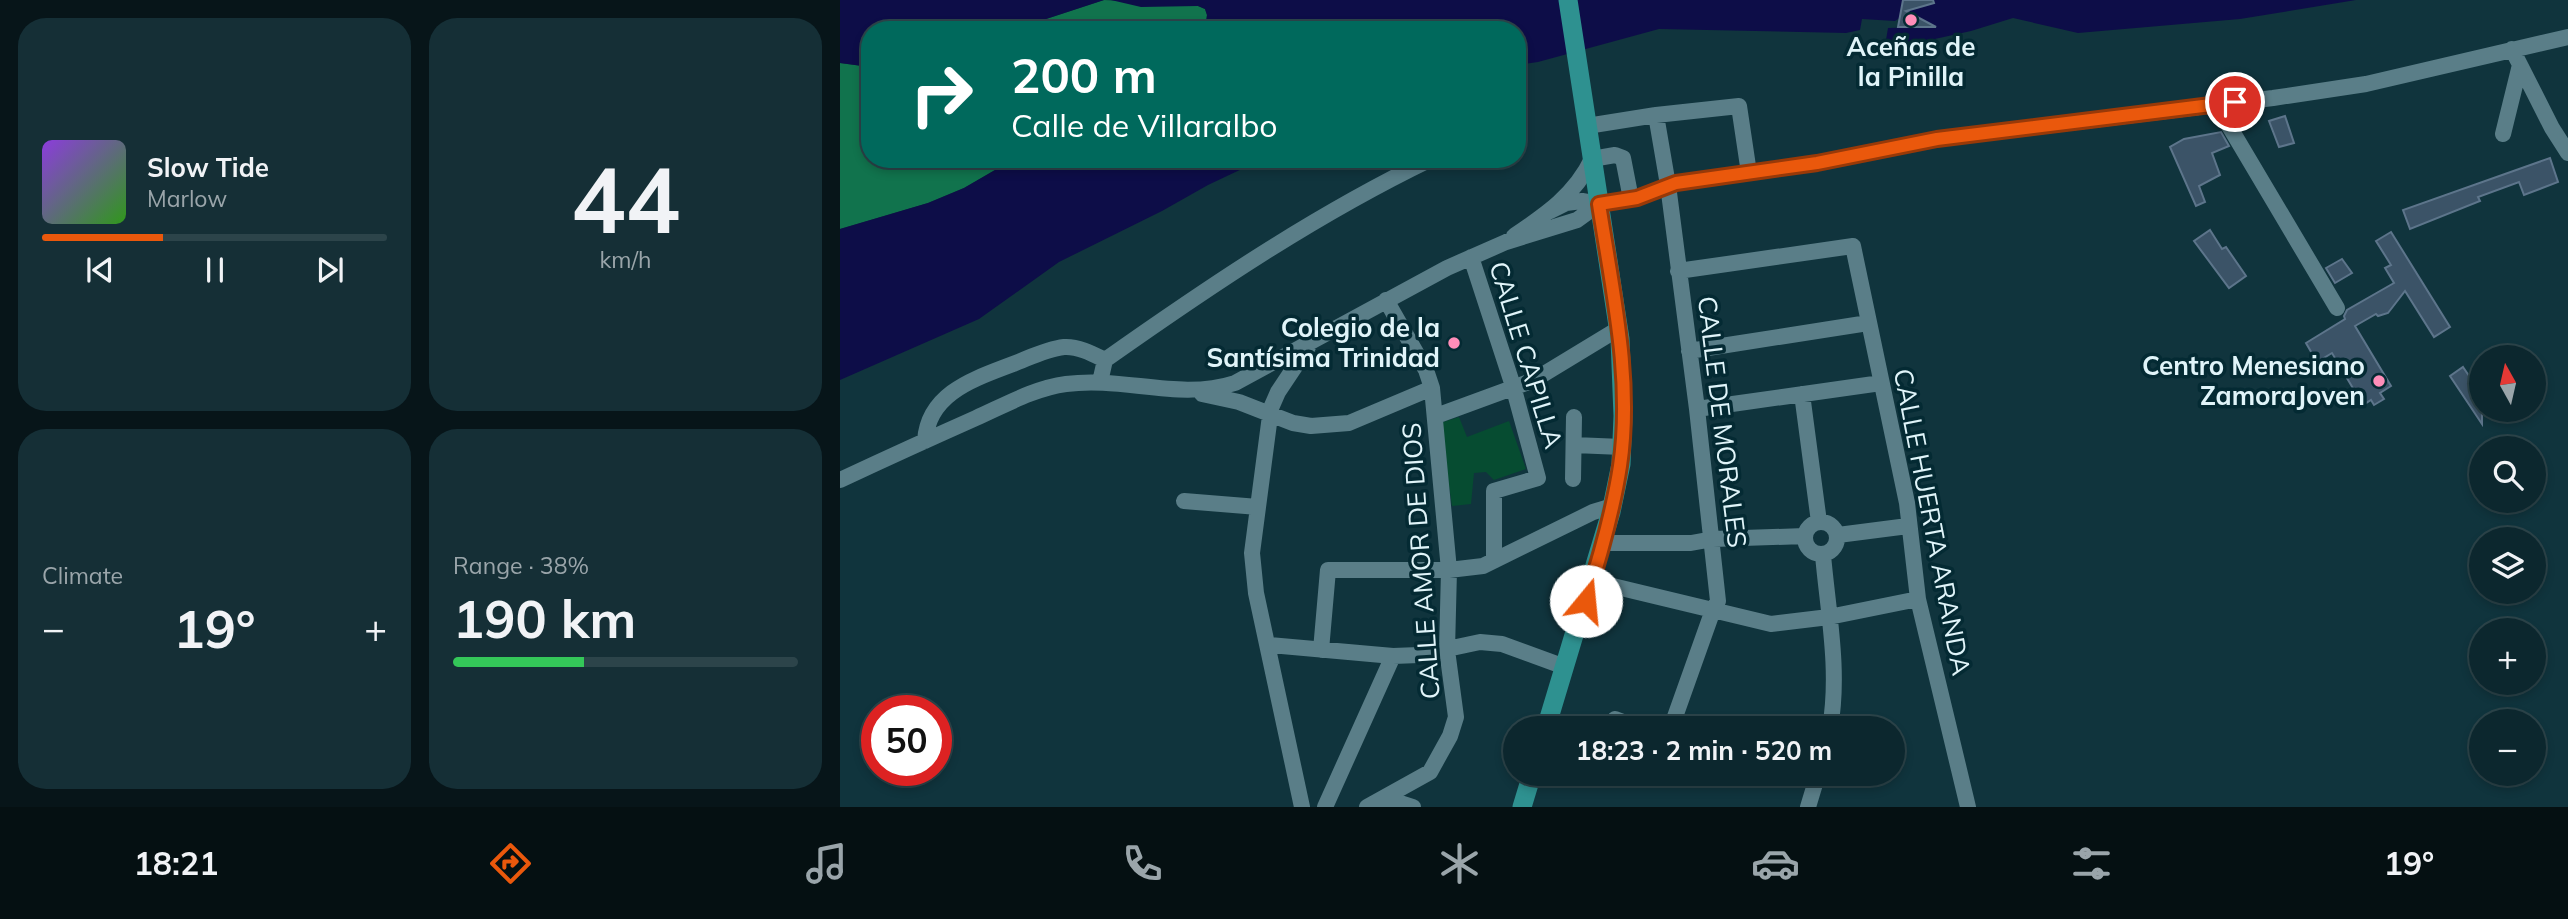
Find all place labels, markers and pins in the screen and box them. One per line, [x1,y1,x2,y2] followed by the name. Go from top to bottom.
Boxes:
[1903,12,1919,28] marker: Aceñas de la Pinilla
[1847,30,1975,93] place label: Aceñas de la Pinilla
[2205,72,2265,132] pin
[1206,311,1440,374] place label: Colegio de la Santísima Trinidad
[1446,335,1462,351] marker: Colegio de la Santísima Trinidad
[2142,349,2365,412] place label: Centro Menesiano ZamoraJoven
[2371,373,2387,389] marker: Centro Menesiano ZamoraJoven

